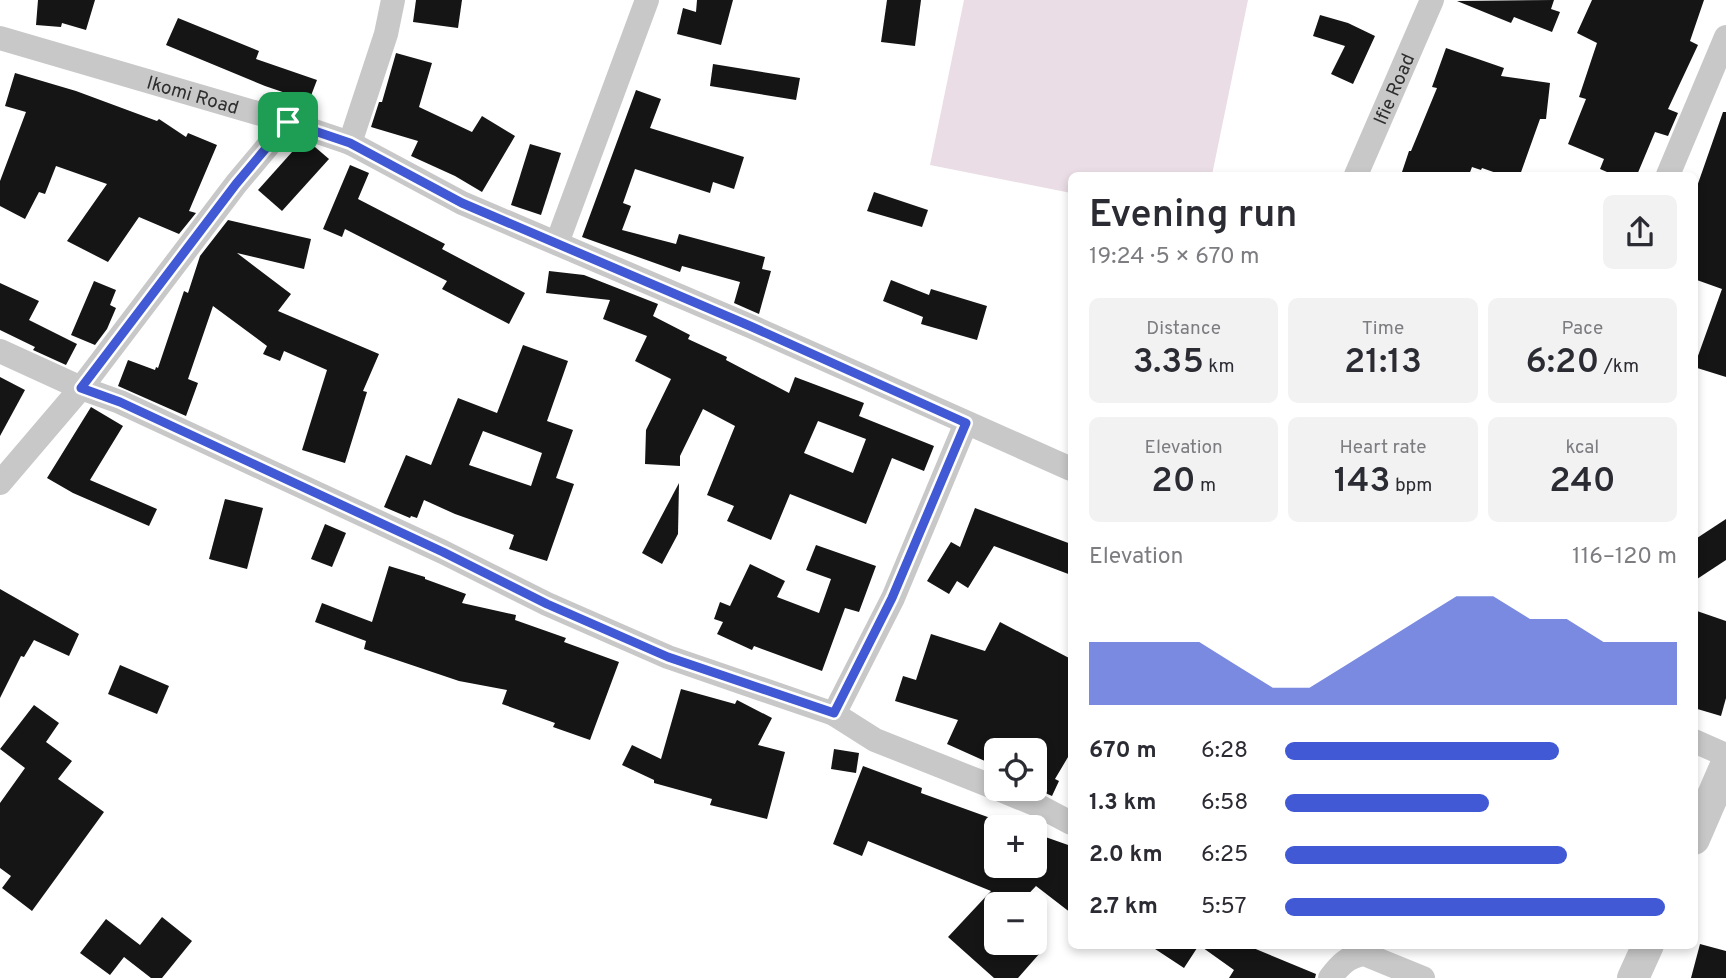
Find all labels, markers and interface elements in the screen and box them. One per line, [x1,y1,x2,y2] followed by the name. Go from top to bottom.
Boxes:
[1369,50,1421,129] street label: Ifie Road
[144,71,241,121] street label: Ikomi Road
[258,92,318,152] pin
[269,103,307,141] icon: arrive
[1089,192,1297,241] text: Evening run
[1603,195,1677,269] button: share
[1089,243,1260,272] text: 19:24 · 5 × 670 m
[1146,317,1221,341] text: Distance
[1362,317,1404,341] text: Time
[1561,317,1603,341] text: Pace
[1133,341,1204,385] text: 3.35
[1344,341,1422,385] text: 21:13
[1525,341,1599,385] text: 6:20
[1204,355,1235,379] text: km
[1599,355,1639,379] text: /km
[1145,436,1223,460] text: Elevation
[1340,436,1426,460] text: Heart rate
[1565,436,1599,460] text: kcal
[1151,460,1196,504] text: 20
[1334,460,1390,504] text: 143
[1549,460,1616,504] text: 240
[1196,474,1216,498] text: m
[1390,474,1432,498] text: bpm
[1089,543,1184,572] text: Elevation
[1572,543,1677,572] text: 116–120 m
[1089,737,1157,766] text: 670 m
[1201,737,1248,766] text: 6:28
[984,738,1047,955] map controls
[984,738,1047,801] button: locate
[1089,789,1156,818] text: 1.3 km
[1201,789,1248,818] text: 6:58
[984,815,1047,878] button: +
[1089,841,1163,870] text: 2.0 km
[1201,841,1248,870] text: 6:25
[984,892,1047,955] button: −
[1089,893,1158,922] text: 2.7 km
[1201,893,1247,922] text: 5:57

